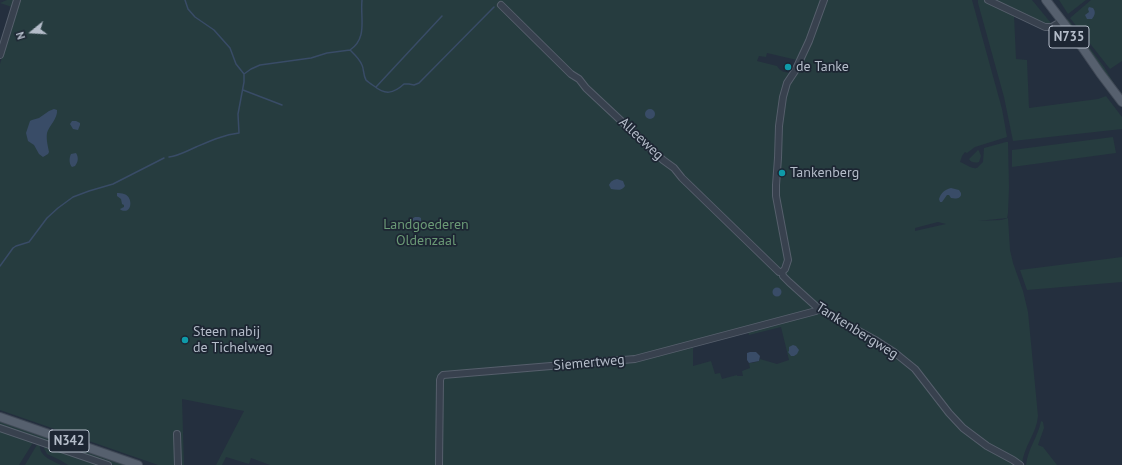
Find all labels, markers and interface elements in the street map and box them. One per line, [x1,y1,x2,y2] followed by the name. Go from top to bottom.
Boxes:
[12,12,52,52] north arrow
[1049,26,1089,48] road number: N735
[13,30,28,41] text: N
[796,59,849,75] place label: de Tanke
[783,62,793,72] marker: de Tanke
[615,114,667,164] street label: Alleeweg
[790,165,859,181] place label: Tankenberg
[777,168,787,178] marker: Tankenberg
[383,217,469,250] park label: Landgoederen Oldenzaal
[813,299,901,363] street label: Tankenbergweg
[193,324,273,356] place label: Steen nabij de Tichelweg
[180,335,190,345] marker: Steen nabij de Tichelweg
[553,352,625,374] street label: Siemertweg
[49,430,89,452] road number: N342

